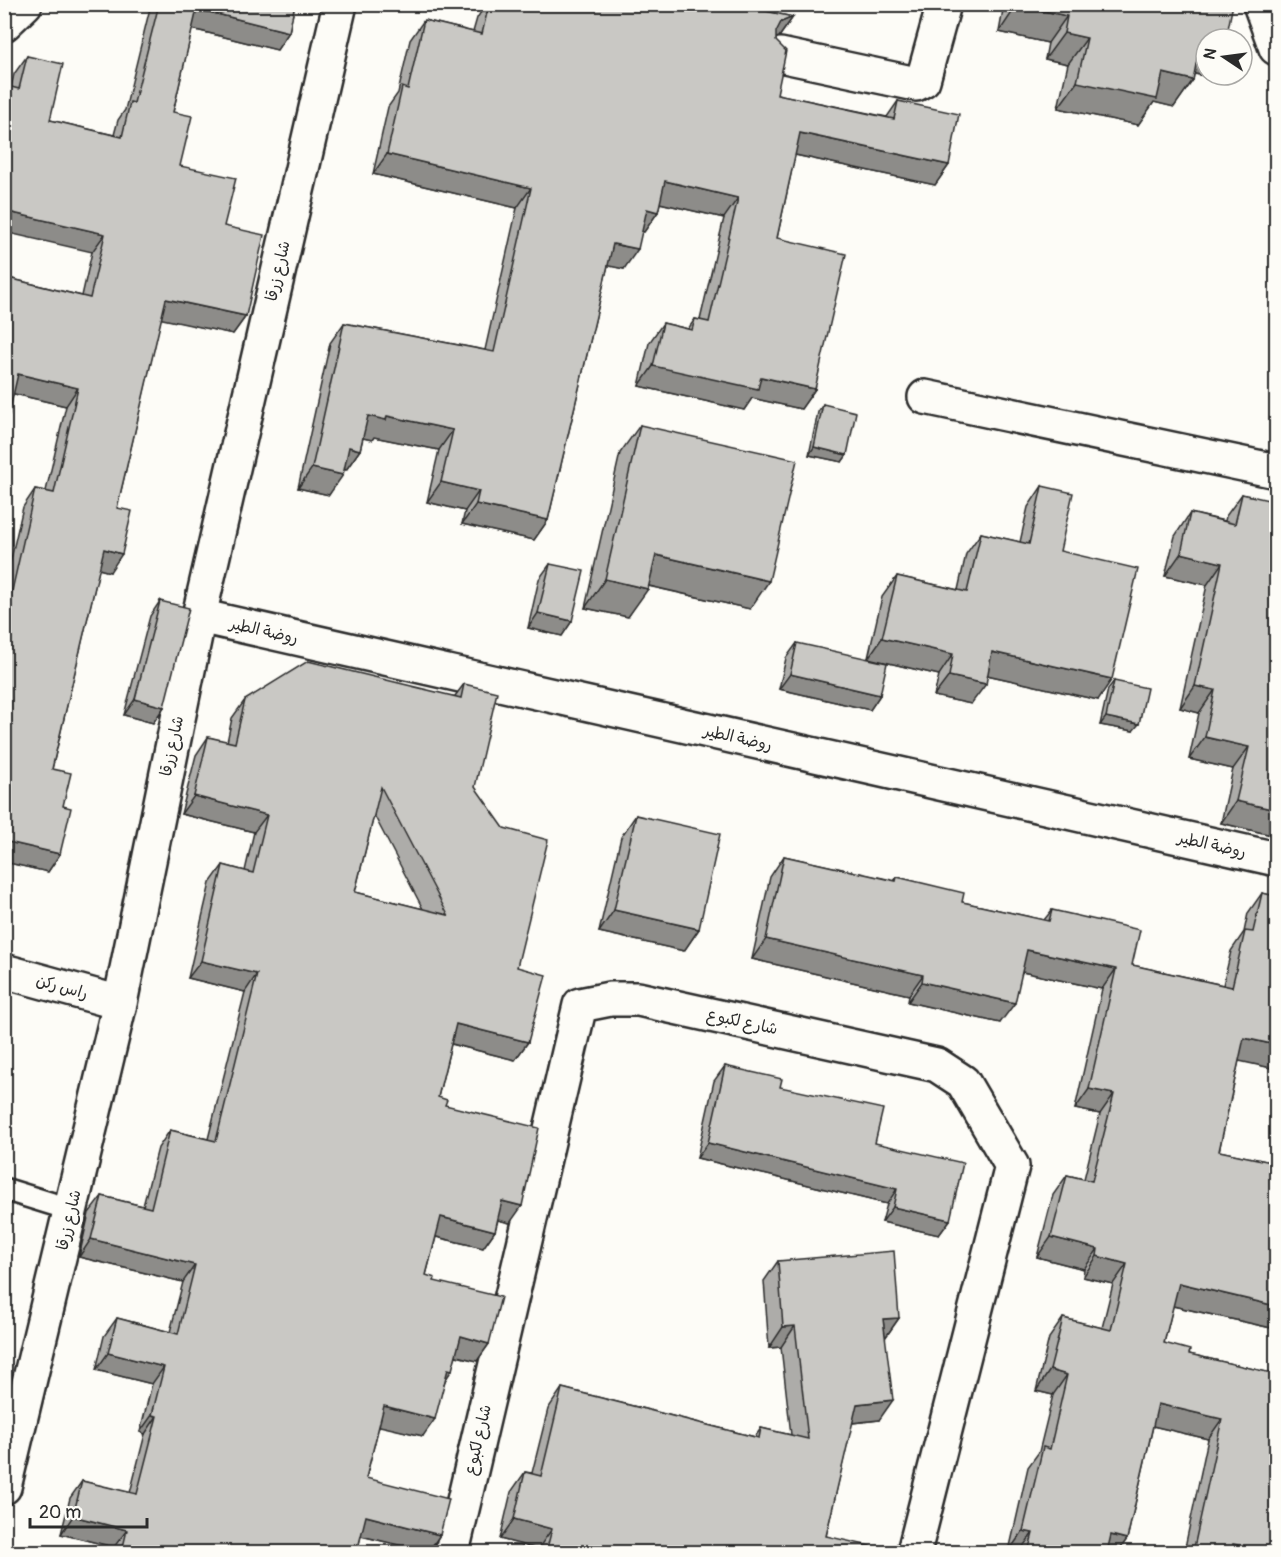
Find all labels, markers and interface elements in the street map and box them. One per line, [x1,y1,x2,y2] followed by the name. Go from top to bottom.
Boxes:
[1194,27,1254,87] north arrow
[1199,46,1221,61] text: N
[261,239,296,303] street label: شارع زرقا
[226,613,300,649] street label: روضة الطير
[156,714,189,778] street label: شارع زرقا
[700,720,774,756] street label: روضة الطير
[1174,827,1248,863] street label: روضة الطير
[34,970,90,1004] street label: راس ركن
[704,1005,779,1040] street label: شارع لكبوع
[52,1188,87,1252] street label: شارع زرقا
[460,1402,497,1478] street label: شارع لكبوع
[30,1491,147,1529] scale bar
[39,1501,81,1524] text: 20 m

